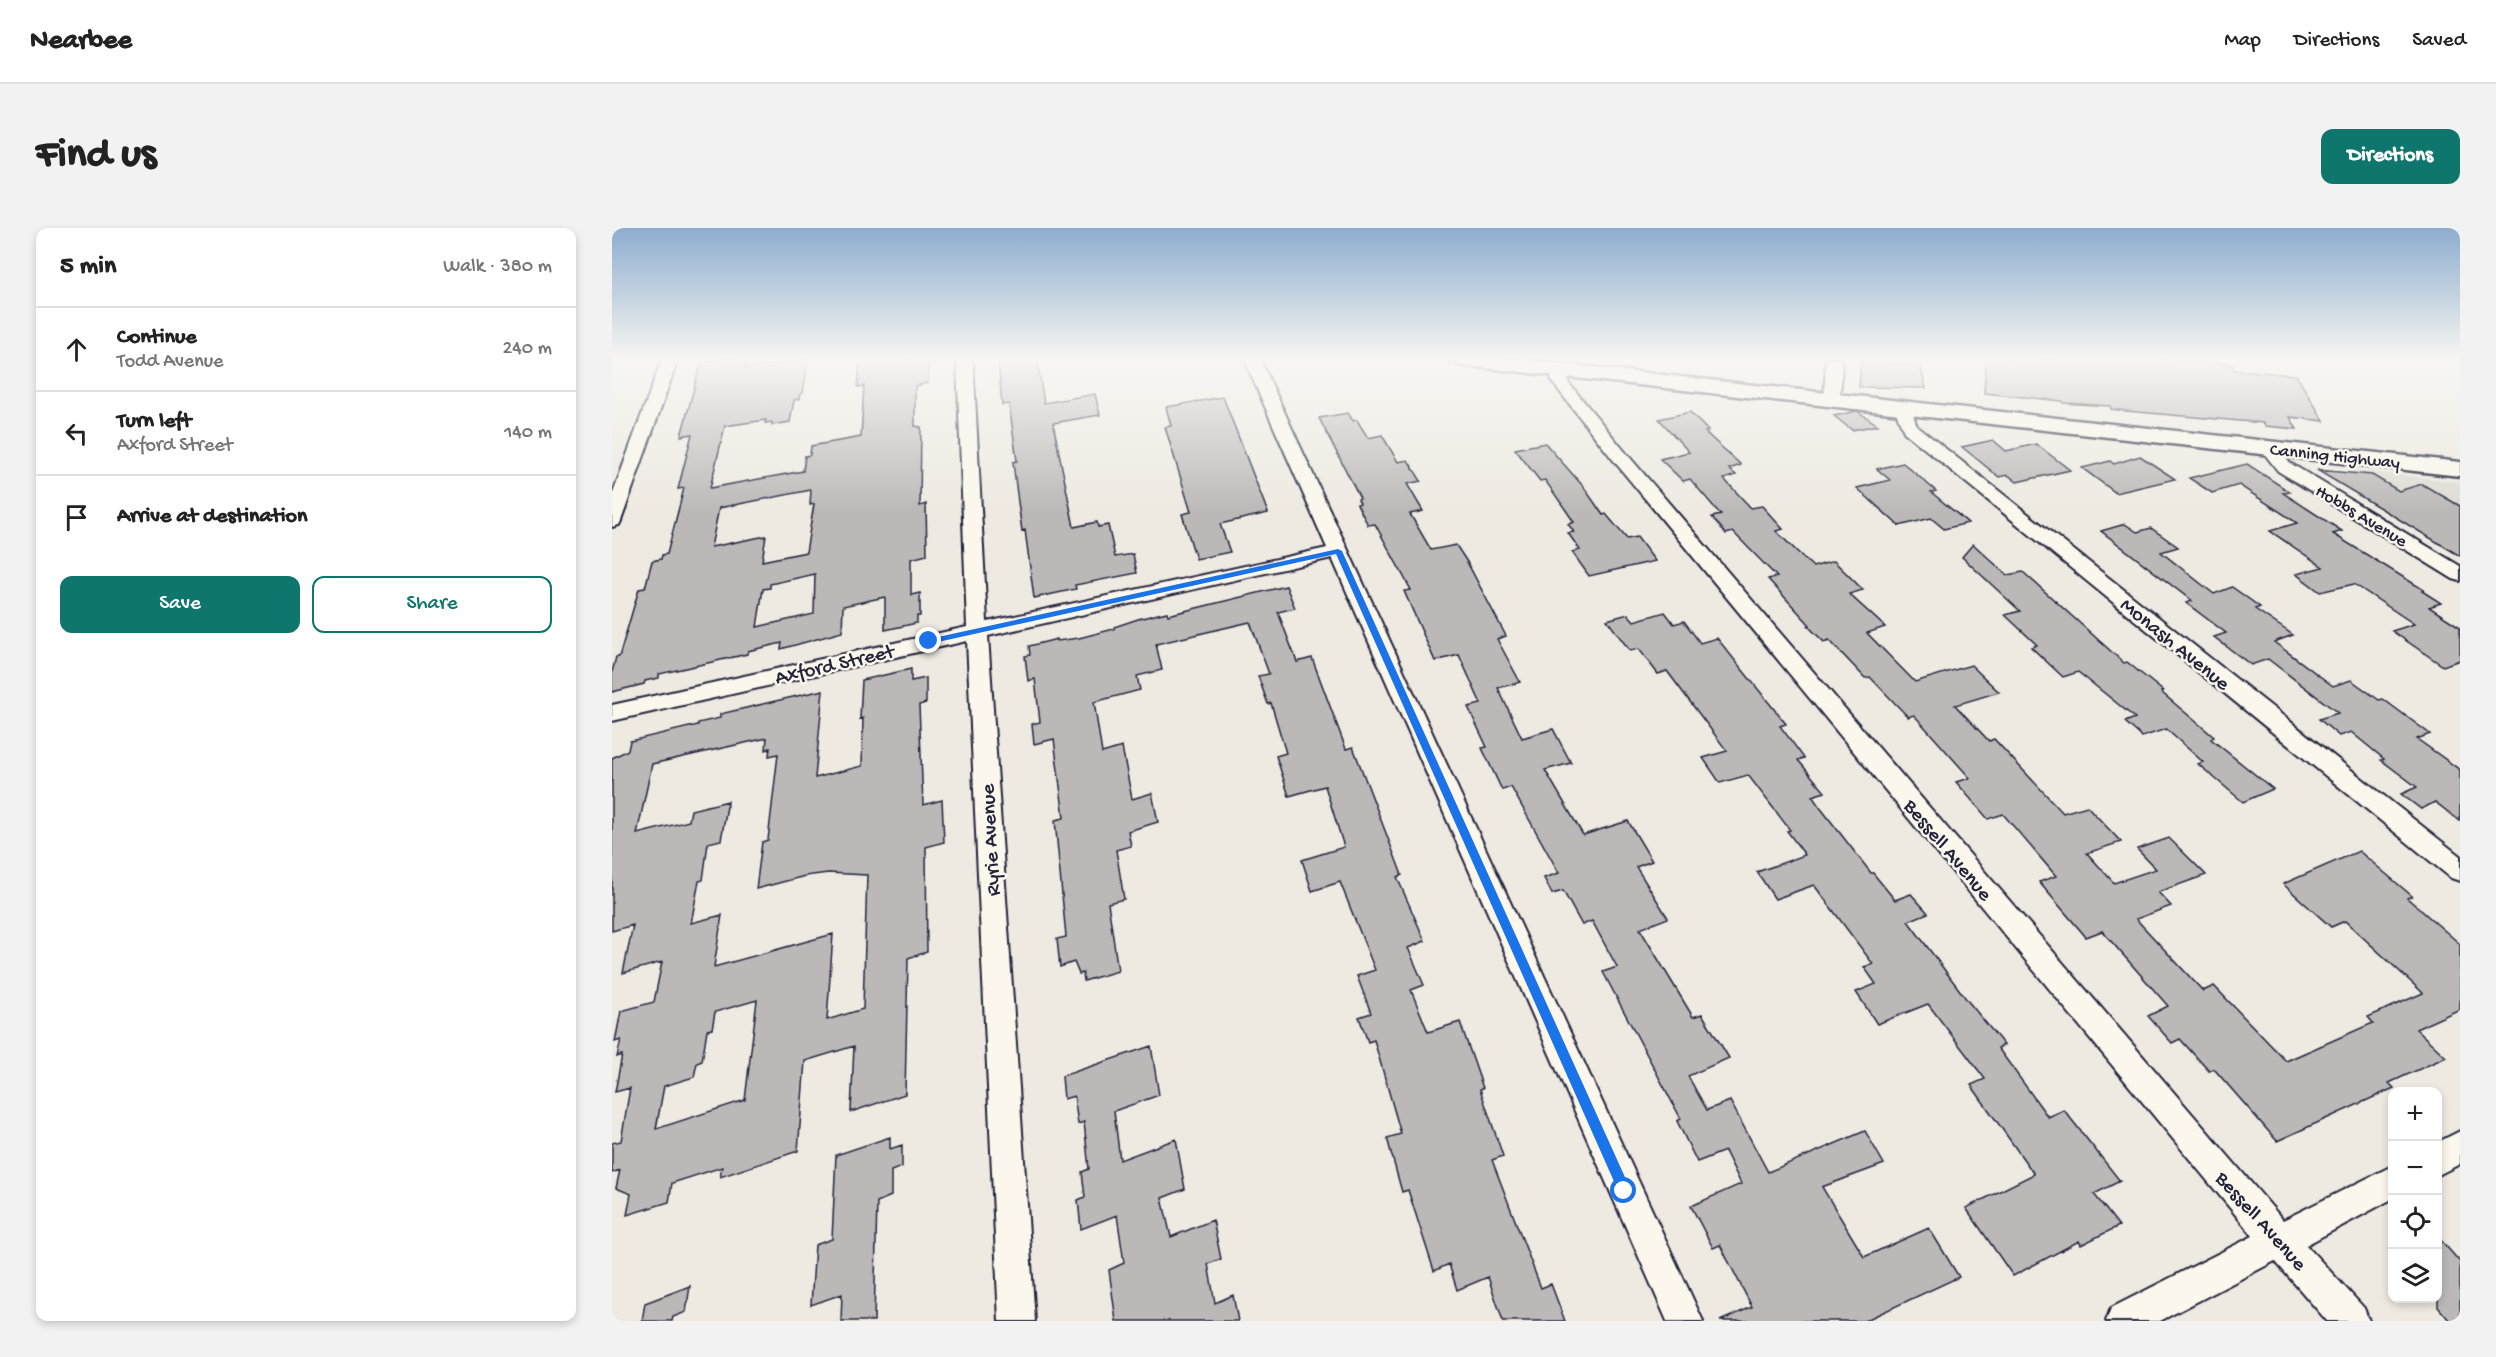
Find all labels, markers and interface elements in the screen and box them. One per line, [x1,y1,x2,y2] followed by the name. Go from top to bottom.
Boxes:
[30,25,132,58] text: Nearbee
[2224,29,2261,54] text: Map
[2294,29,2379,54] text: Directions
[2412,29,2466,54] text: Saved
[2321,129,2460,184] button: Directions
[36,132,156,181] text: Find us
[60,252,116,283] text: 5 min
[443,256,552,279] text: Walk · 380 m
[117,325,197,351] text: Continue
[60,333,93,366] icon: ahead
[502,338,552,361] text: 240 m
[117,351,223,374] text: Todd Avenue
[117,409,191,435] text: Turn left
[60,417,93,450] icon: left
[504,422,552,445] text: 140 m
[117,435,233,458] text: Axford Street
[2269,440,2401,475] street label: Canning Highway
[2311,481,2411,553] street label: Hobbs Avenue
[60,501,93,534] icon: arrive
[117,504,307,530] text: Arrive at destination
[60,576,300,633] button: Save
[312,576,552,633] button: Share
[2114,594,2235,698] street label: Monash Avenue
[915,627,941,653] route end
[773,640,899,692] street label: Axford Street
[977,782,1008,897] street label: Ryrie Avenue
[1896,794,1997,908] street label: Bessell Avenue
[2388,1087,2442,1303] map controls
[2388,1087,2442,1141] button: +
[2388,1141,2442,1195] button: −
[2208,1167,2311,1278] street label: Bessell Avenue
[1610,1177,1636,1203] route start
[2388,1195,2442,1249] button: locate
[2388,1249,2442,1303] button: layers

